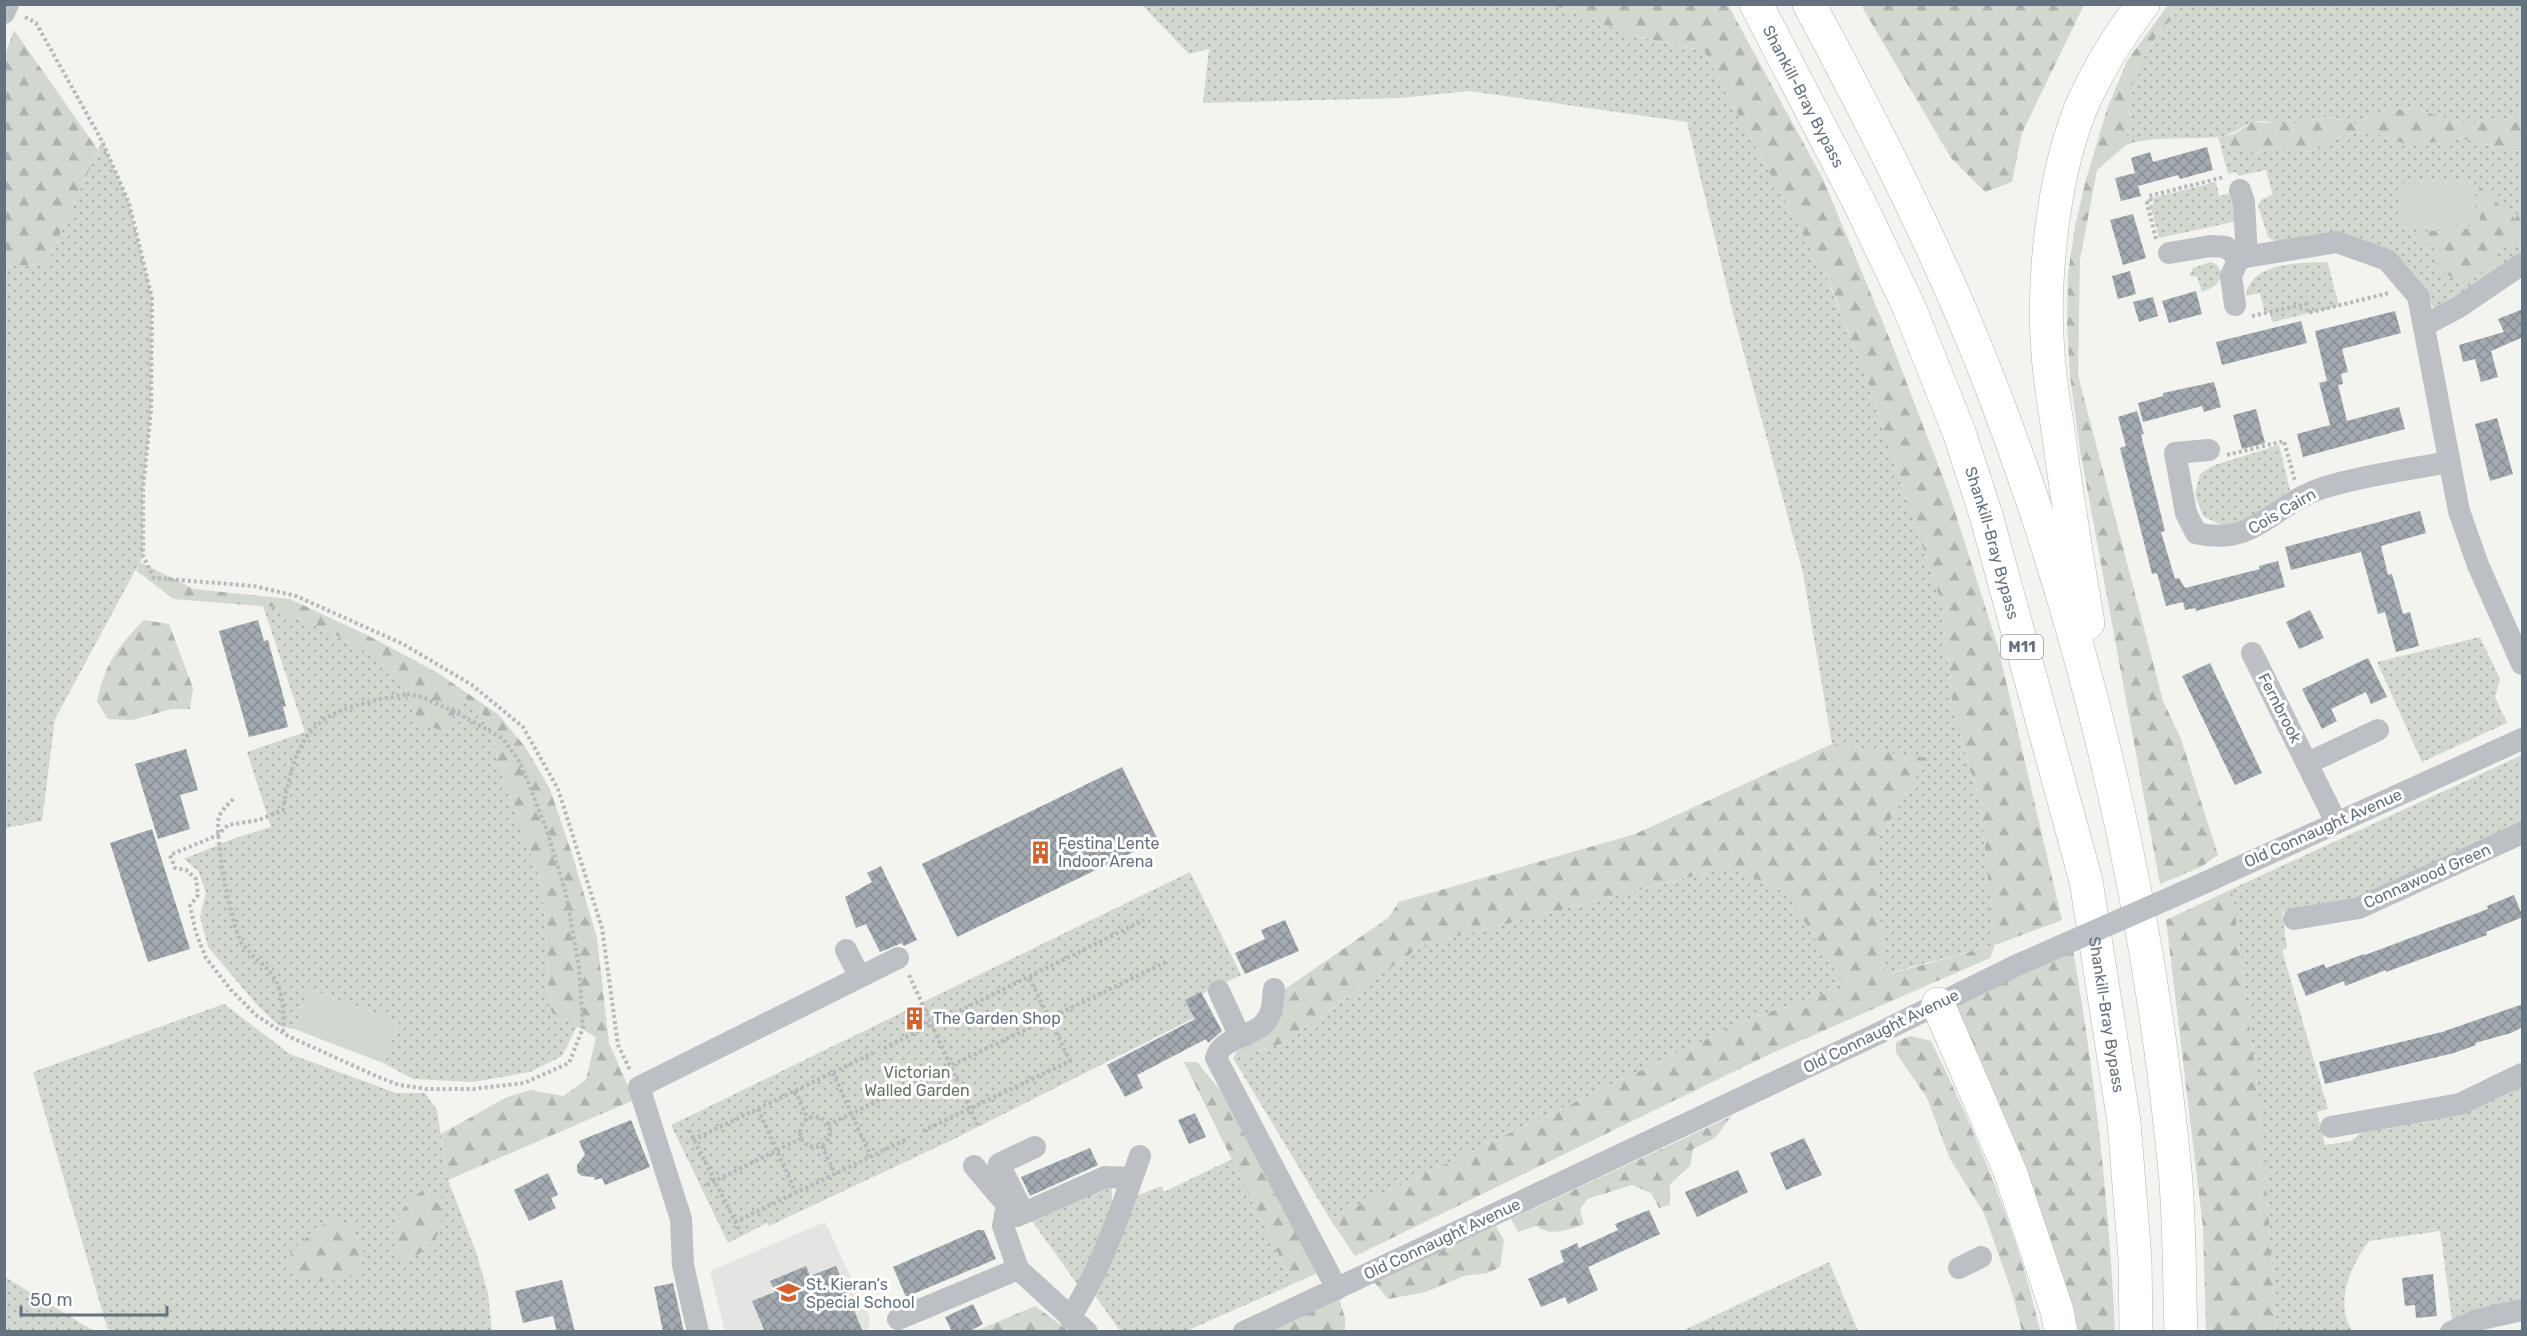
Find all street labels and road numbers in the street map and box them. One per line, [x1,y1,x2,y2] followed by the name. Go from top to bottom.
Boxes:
[1759,22,1849,171] street label: Shankill-Bray Bypass
[1961,464,2023,621] street label: Shankill-Bray Bypass
[2245,484,2319,538] street label: Cois Cairn
[2001,635,2043,659] road number: M11
[2254,670,2306,747] street label: Fernbrook
[2241,785,2405,871] street label: Old Connaught Avenue
[2361,839,2493,913] street label: Connawood Green
[2085,935,2129,1094] street label: Shankill-Bray Bypass
[1800,985,1962,1077] street label: Old Connaught Avenue
[1361,1194,1523,1284] street label: Old Connaught Avenue

